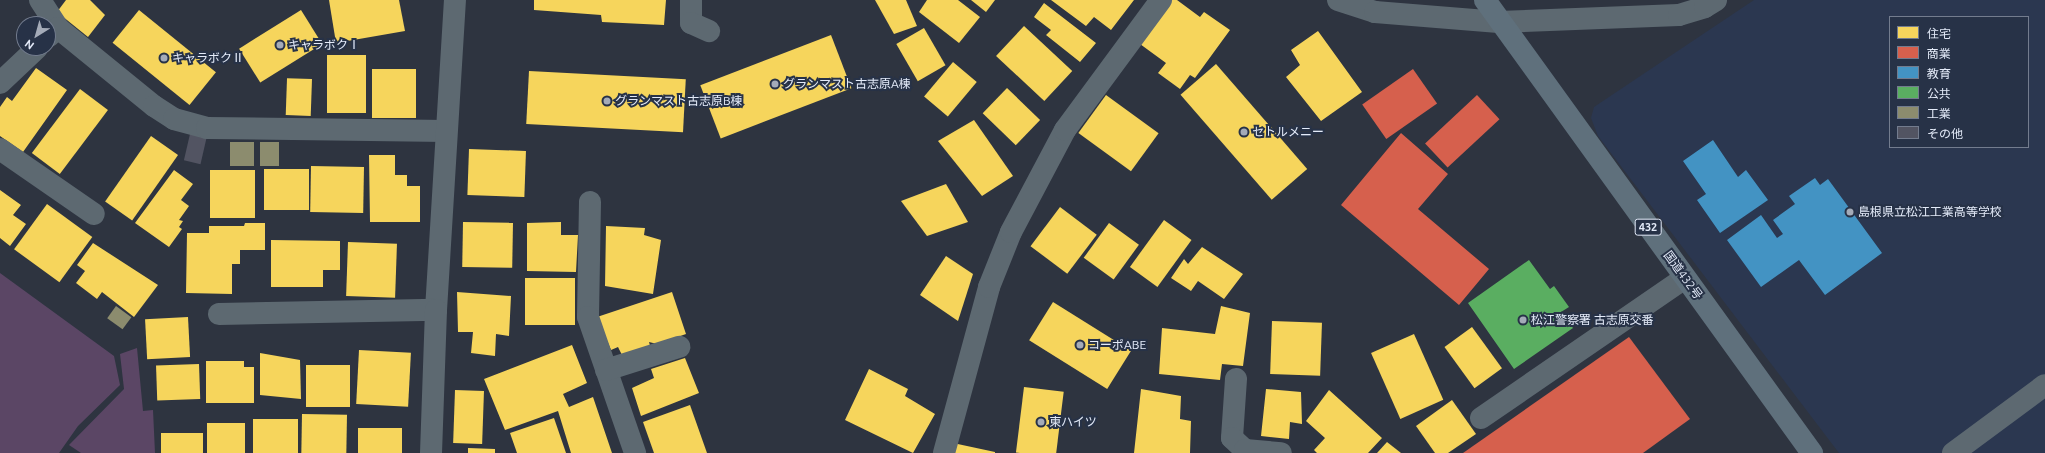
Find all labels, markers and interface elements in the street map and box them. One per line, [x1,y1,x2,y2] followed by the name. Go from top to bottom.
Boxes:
[16,16,56,56] north arrow
[1889,16,2029,148] legend
[1927,27,1951,40] text: 住宅
[22,38,36,52] text: N
[288,38,360,52] place label: キャラボクⅠ
[275,40,285,50] marker: キャラボクⅠ
[1927,47,1951,60] text: 商業
[172,51,244,65] place label: キャラボクⅡ
[159,53,169,63] marker: キャラボクⅡ
[1927,67,1951,80] text: 教育
[783,77,911,91] place label: グランマスト古志原A棟
[770,79,780,89] marker: グランマスト古志原A棟
[1927,87,1951,100] text: 公共
[615,94,743,108] place label: グランマスト古志原B棟
[602,96,612,106] marker: グランマスト古志原B棟
[1927,107,1951,120] text: 工業
[1252,125,1324,139] place label: セトルメニー
[1239,127,1249,137] marker: セトルメニー
[1927,127,1963,140] text: その他
[1858,205,2002,219] place label: 島根県立松江工業高等学校
[1845,207,1855,217] marker: 島根県立松江工業高等学校
[1634,218,1662,236] road number: 432
[1661,248,1705,302] street label: 国道432号
[1531,313,1654,327] place label: 松江警察署 古志原交番
[1518,315,1528,325] marker: 松江警察署 古志原交番
[1088,338,1146,352] place label: コーポABE
[1075,340,1085,350] marker: コーポABE
[1049,415,1097,429] place label: 東ハイツ
[1036,417,1046,427] marker: 東ハイツ

